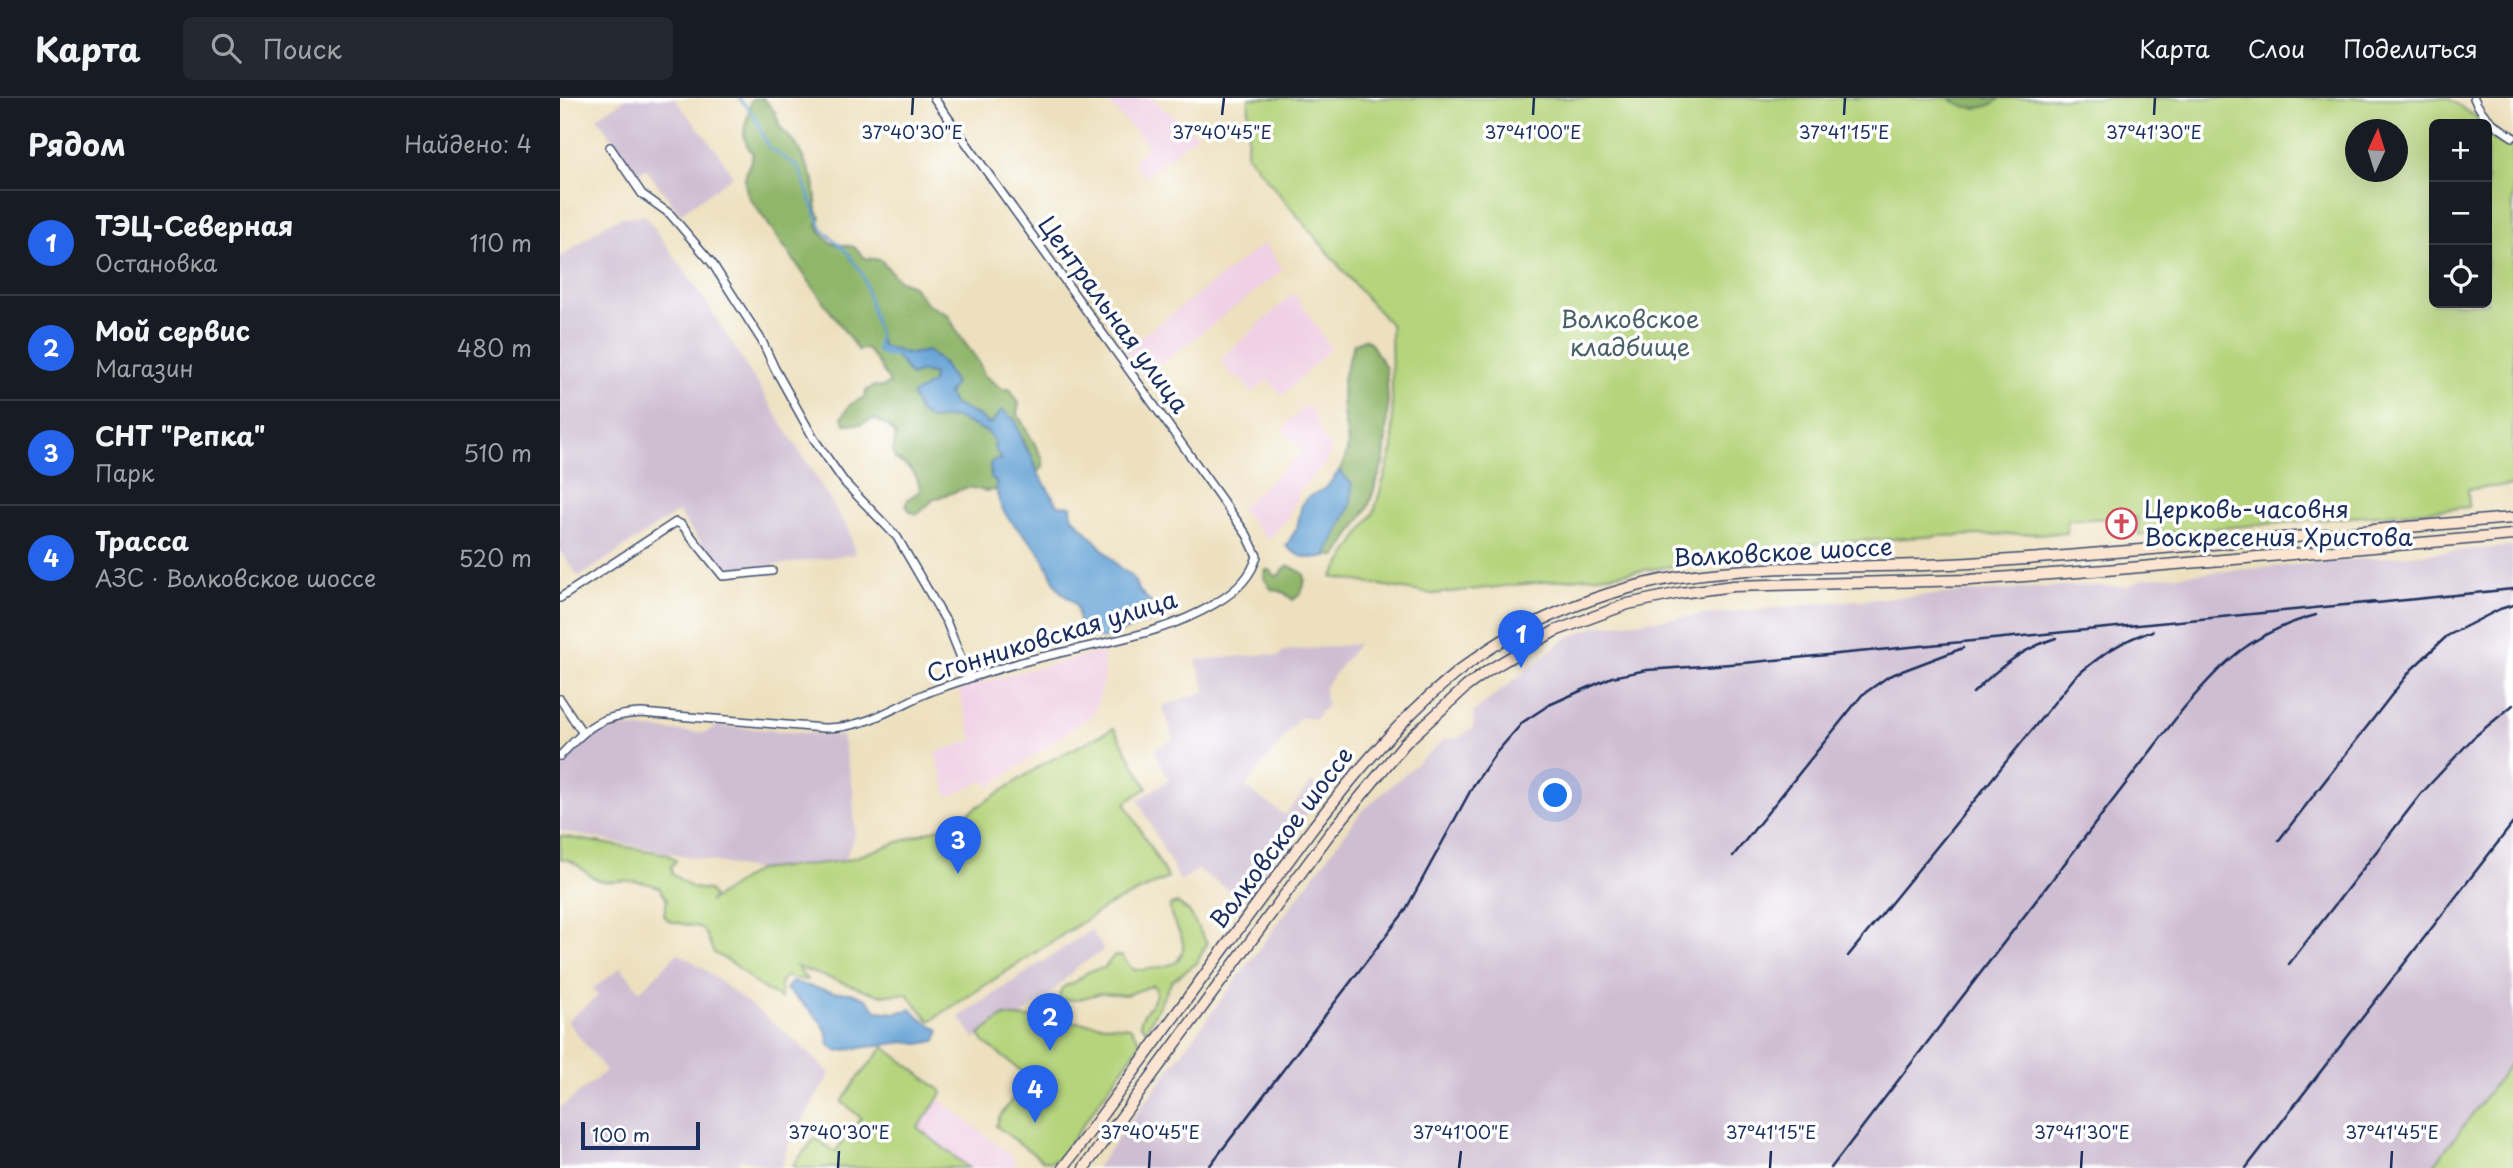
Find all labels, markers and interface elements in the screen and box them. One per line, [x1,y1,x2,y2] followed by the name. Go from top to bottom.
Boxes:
[183,17,673,80] search box
[35,23,141,73] text: Карта
[207,29,245,67] icon: search
[263,29,342,68] text: Поиск
[2139,30,2210,66] text: Карта
[2248,30,2305,66] text: Слои
[2343,30,2478,66] text: Поделиться
[861,118,963,145] text: 37°40'30"E
[1172,118,1272,145] text: 37°40'45"E
[1485,118,1581,145] text: 37°41'00"E
[1799,118,1889,145] text: 37°41'15"E
[2106,118,2202,145] text: 37°41'30"E
[2345,119,2408,182] north arrow
[2429,119,2492,308] map controls
[2429,119,2492,182] button: +
[28,121,126,166] text: Рядом
[404,126,532,161] text: Найдено: 4
[2429,182,2492,245] button: −
[95,206,293,245] text: ТЭЦ-Северная
[1030,208,1199,420] street label: Центральная улица
[46,225,57,260] text: 1
[470,225,532,260] text: 110 m
[95,245,217,280] text: Остановка
[2429,245,2492,308] button: locate
[1561,300,1699,364] park label: Волковское кладбище
[95,311,250,350] text: Мой сервис
[43,330,59,365] text: 2
[457,330,532,365] text: 480 m
[95,350,194,385] text: Магазин
[95,416,265,455] text: СНТ "Репка"
[43,435,59,470] text: 3
[463,435,532,470] text: 510 m
[95,455,154,490] text: Парк
[2144,490,2413,554] place label: Церковь-часовня Воскресения Христова
[2104,507,2138,541] church icon: Церковь-часовня Воскресения Христова
[95,521,189,560] text: Трасса
[1672,527,1893,575] street label: Волковское шоссе
[43,540,59,575] text: 4
[459,540,532,575] text: 520 m
[95,560,376,595] text: АЗС · Волковское шоссе
[922,580,1181,690] street label: Сгонниковская улица
[1498,610,1544,668] pin: 1
[1200,738,1361,935] street label: Волковское шоссе
[1538,778,1572,812] your location
[935,816,981,874] pin: 3
[1027,993,1073,1051] pin: 2
[1012,1065,1058,1123] pin: 4
[788,1118,890,1145] text: 37°40'30"E
[1100,1118,1200,1145] text: 37°40'45"E
[1413,1118,1509,1145] text: 37°41'00"E
[1726,1118,1816,1145] text: 37°41'15"E
[2034,1118,2130,1145] text: 37°41'30"E
[2345,1118,2439,1145] text: 37°41'45"E
[581,1119,700,1151] scale bar
[592,1120,650,1148] text: 100 m

